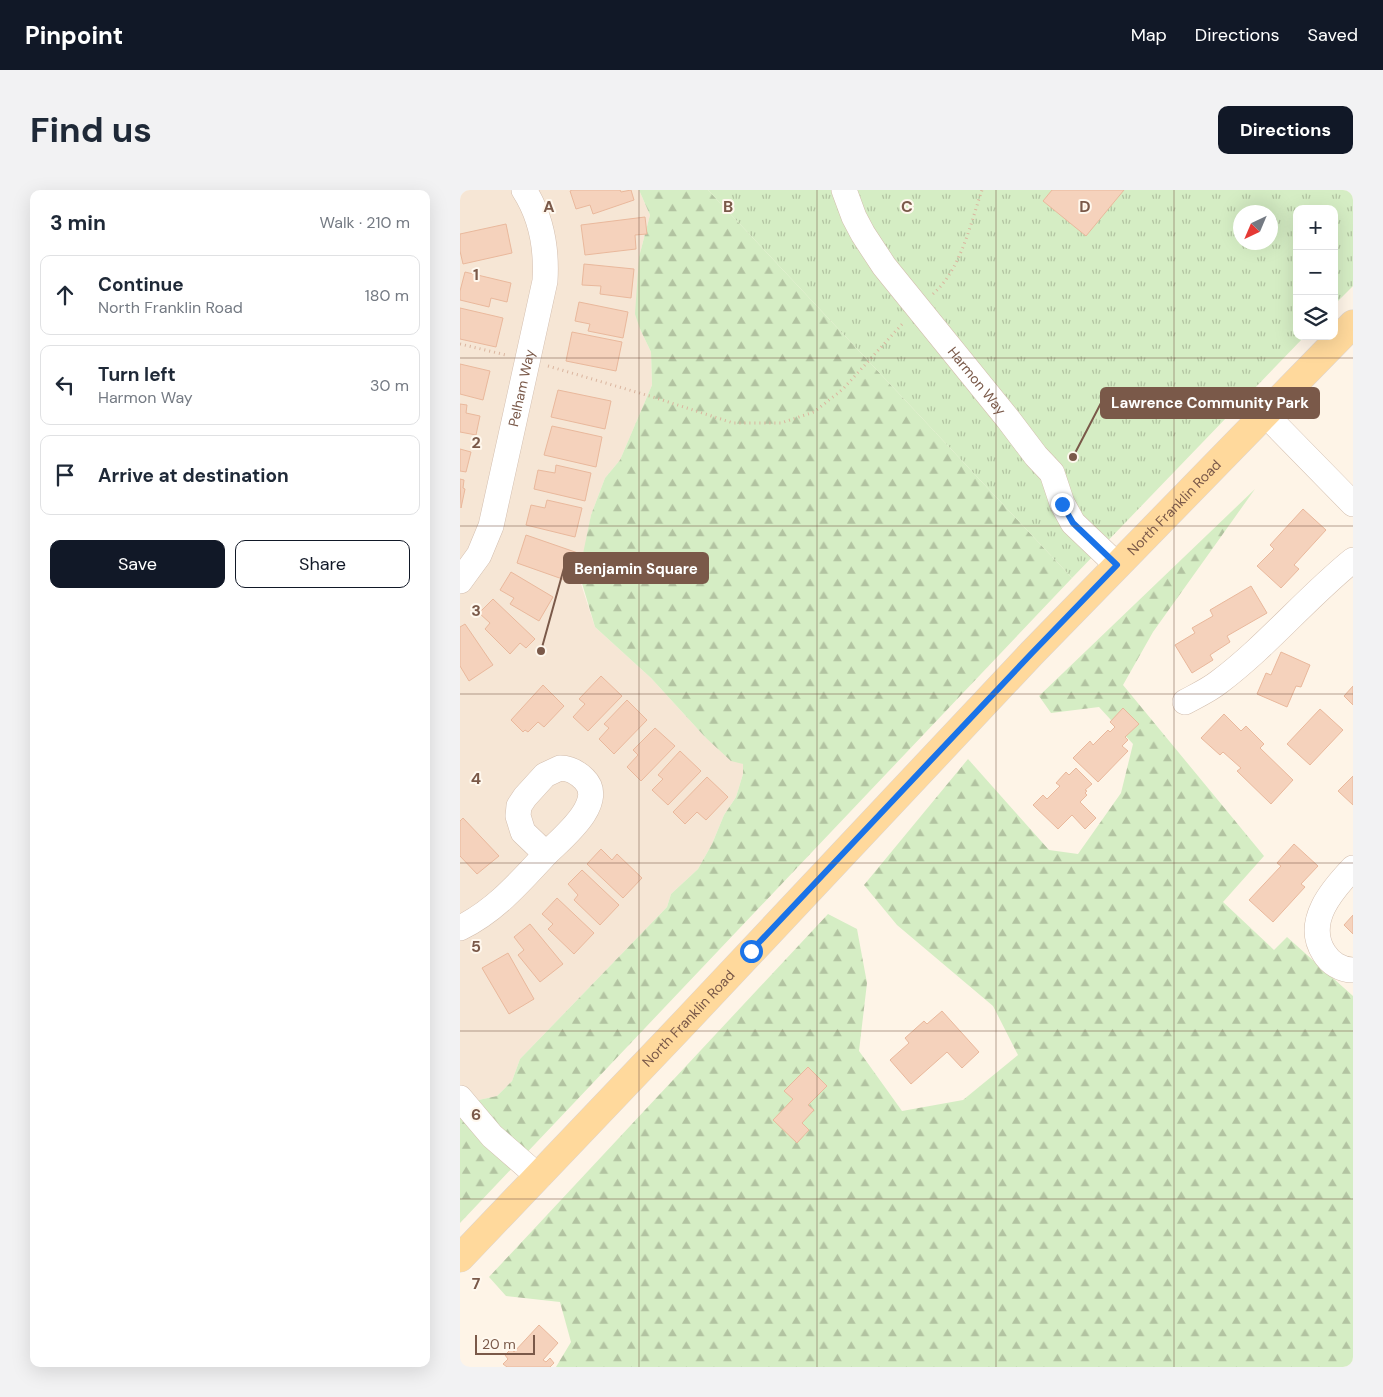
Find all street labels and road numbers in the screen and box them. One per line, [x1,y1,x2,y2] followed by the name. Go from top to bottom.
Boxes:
[944,343,1010,419] street label: Harmon Way
[504,347,539,428] street label: Pelham Way
[1123,456,1225,559] street label: North Franklin Road
[638,966,738,1071] street label: North Franklin Road

